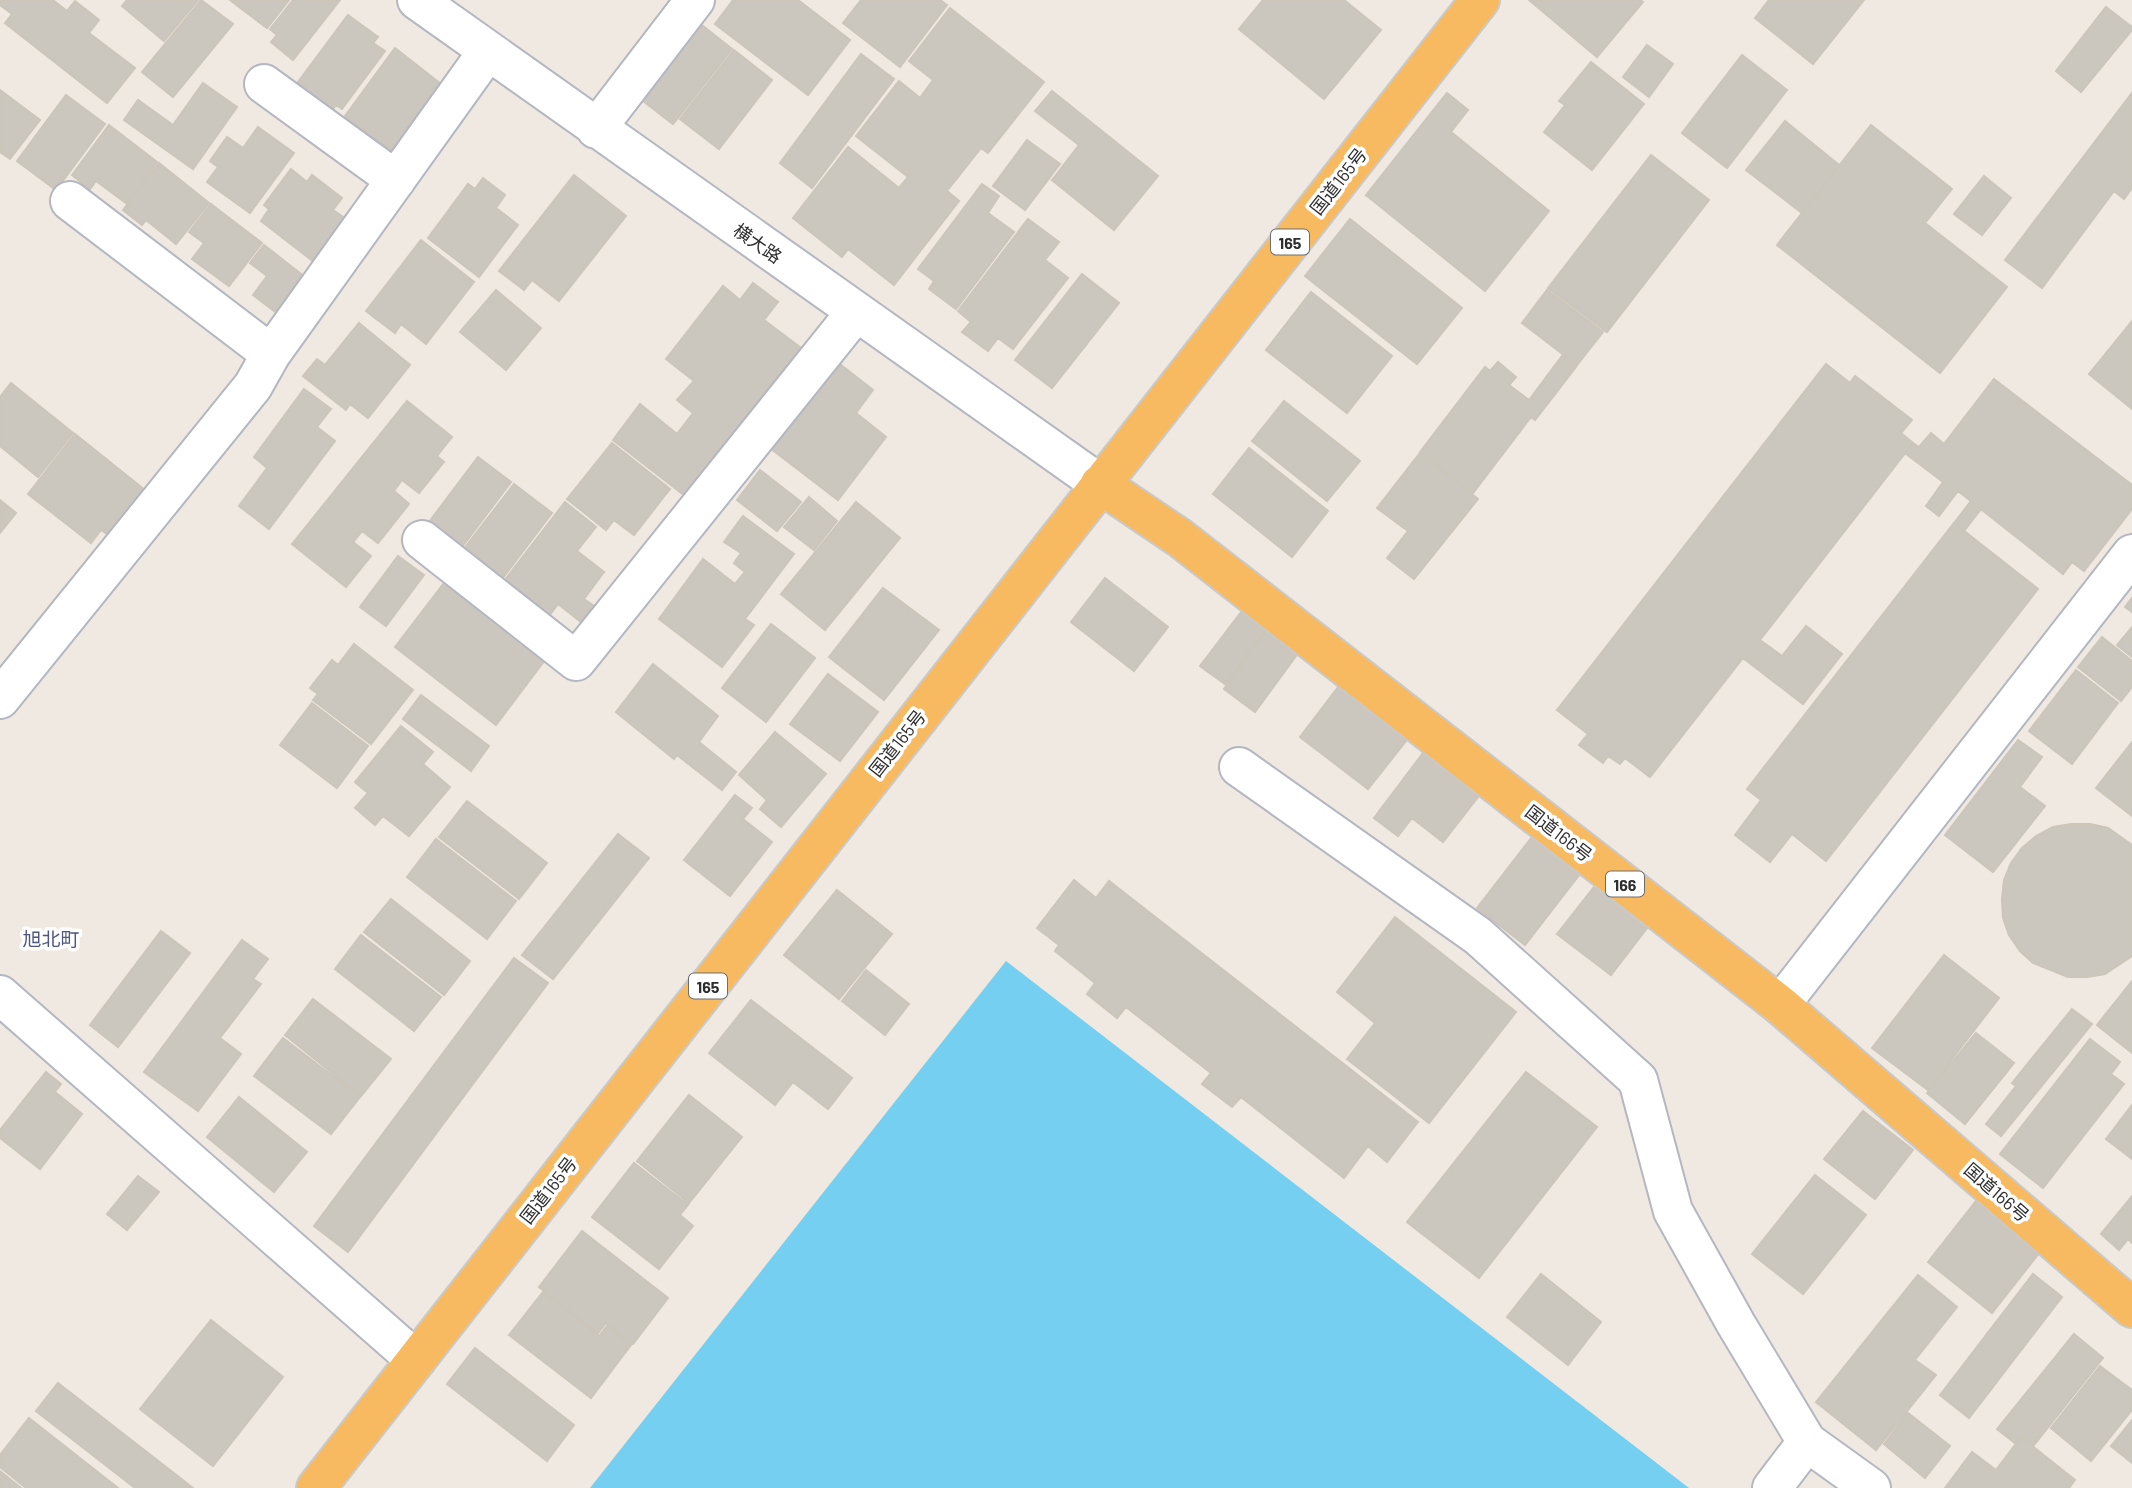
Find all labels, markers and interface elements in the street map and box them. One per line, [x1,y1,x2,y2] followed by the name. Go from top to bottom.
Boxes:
[1305,143,1371,219] street label: 国道165号
[730,219,786,267] street label: 横大路
[1271,230,1309,254] road number: 165
[864,705,930,781] street label: 国道165号
[1521,800,1597,866] street label: 国道166号
[1606,872,1644,897] road number: 166
[22,927,80,950] district label: 旭北町
[689,974,727,998] road number: 165
[515,1152,581,1228] street label: 国道165号
[1960,1158,2034,1226] street label: 国道166号

